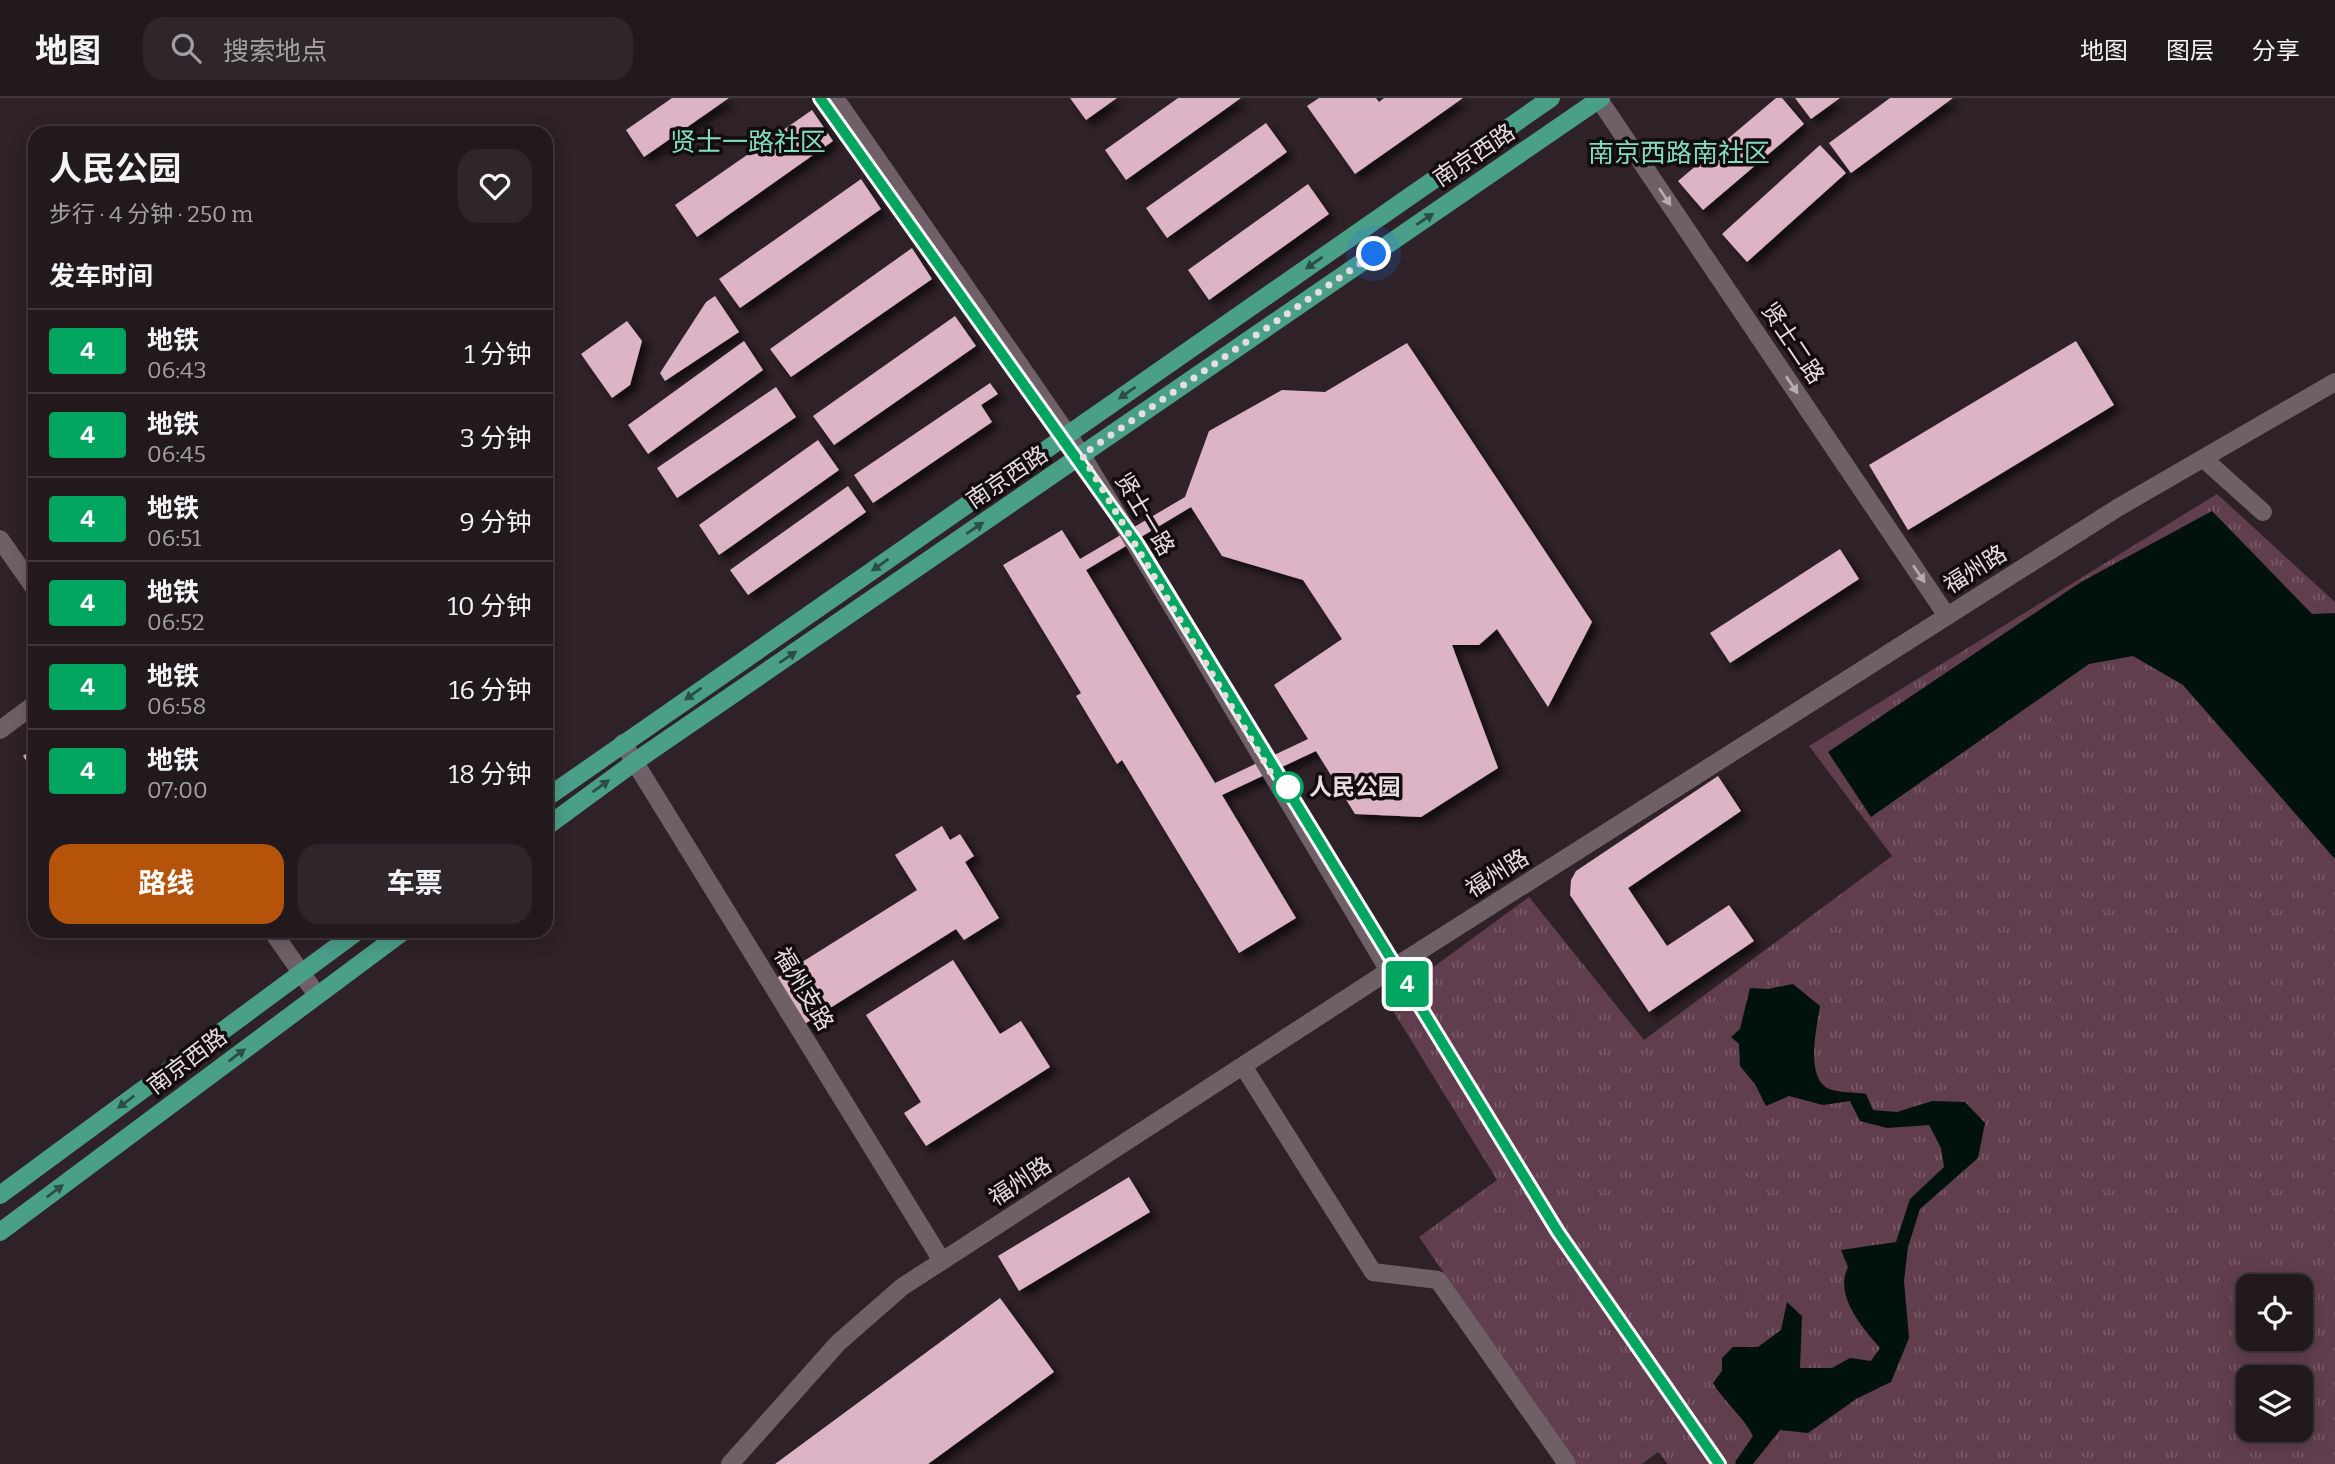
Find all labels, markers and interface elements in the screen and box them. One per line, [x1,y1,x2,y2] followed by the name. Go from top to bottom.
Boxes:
[143,17,633,80] search box
[167,29,205,67] icon: search
[35,31,101,71] text: 地图
[223,36,327,67] text: 搜索地点
[2080,37,2128,65] text: 地图
[2166,37,2214,65] text: 图层
[2252,37,2300,65] text: 分享
[1428,118,1520,192] street label: 南京西路
[670,127,826,158] district label: 贤士一路社区
[1588,138,1770,169] district label: 南京西路南社区
[49,149,181,189] text: 人民公园
[458,149,532,223] button: heart
[1658,187,1671,206] one-way arrow
[49,200,253,228] text: 步行 · 4 分钟 · 250 m
[1416,213,1435,226] one-way arrow
[1356,236,1391,271] your location
[1304,256,1323,269] one-way arrow
[49,261,153,292] text: 发车时间
[1756,297,1830,389] street label: 贤士二路
[147,325,199,356] text: 地铁
[80,337,95,365] text: 4
[464,339,532,370] text: 1 分钟
[147,356,207,384] text: 06:43
[1785,376,1799,394] one-way arrow
[1118,386,1136,400] one-way arrow
[147,409,199,440] text: 地铁
[80,421,95,449] text: 4
[460,423,532,454] text: 3 分钟
[147,440,206,468] text: 06:45
[961,440,1053,514] street label: 南京西路
[1109,467,1181,561] street label: 贤士一路
[147,493,199,524] text: 地铁
[80,505,95,533] text: 4
[460,507,532,538] text: 9 分钟
[966,521,984,535] one-way arrow
[147,524,201,552] text: 06:51
[1938,539,2012,599] street label: 福州路
[870,558,889,571] one-way arrow
[1912,565,1926,583] one-way arrow
[147,577,199,608] text: 地铁
[80,589,95,617] text: 4
[448,591,532,622] text: 10 分钟
[147,608,205,636] text: 06:52
[778,650,798,663] one-way arrow
[147,661,199,692] text: 地铁
[80,673,95,701] text: 4
[449,675,532,706] text: 16 分钟
[684,687,702,701] one-way arrow
[147,692,206,720] text: 06:58
[147,745,199,776] text: 地铁
[80,757,95,785] text: 4
[449,759,532,790] text: 18 分钟
[1273,772,1303,802] marker: 人民公园
[1309,773,1401,801] place label: 人民公园
[147,776,208,804] text: 07:00
[592,780,610,794] one-way arrow
[1460,843,1534,903] street label: 福州路
[49,844,284,924] button: 路线
[298,844,532,924] button: 车票
[768,942,840,1036] street label: 福州支路
[1384,961,1430,1007] line badge: 4
[1400,970,1414,998] text: 4
[142,1022,232,1100] street label: 南京西路
[228,1048,246,1062] one-way arrow
[117,1094,135,1109] one-way arrow
[983,1150,1057,1212] street label: 福州路
[45,1184,64,1198] one-way arrow
[2236,1274,2313,1442] map controls
[2236,1274,2313,1351] button: locate
[2236,1365,2313,1442] button: layers

